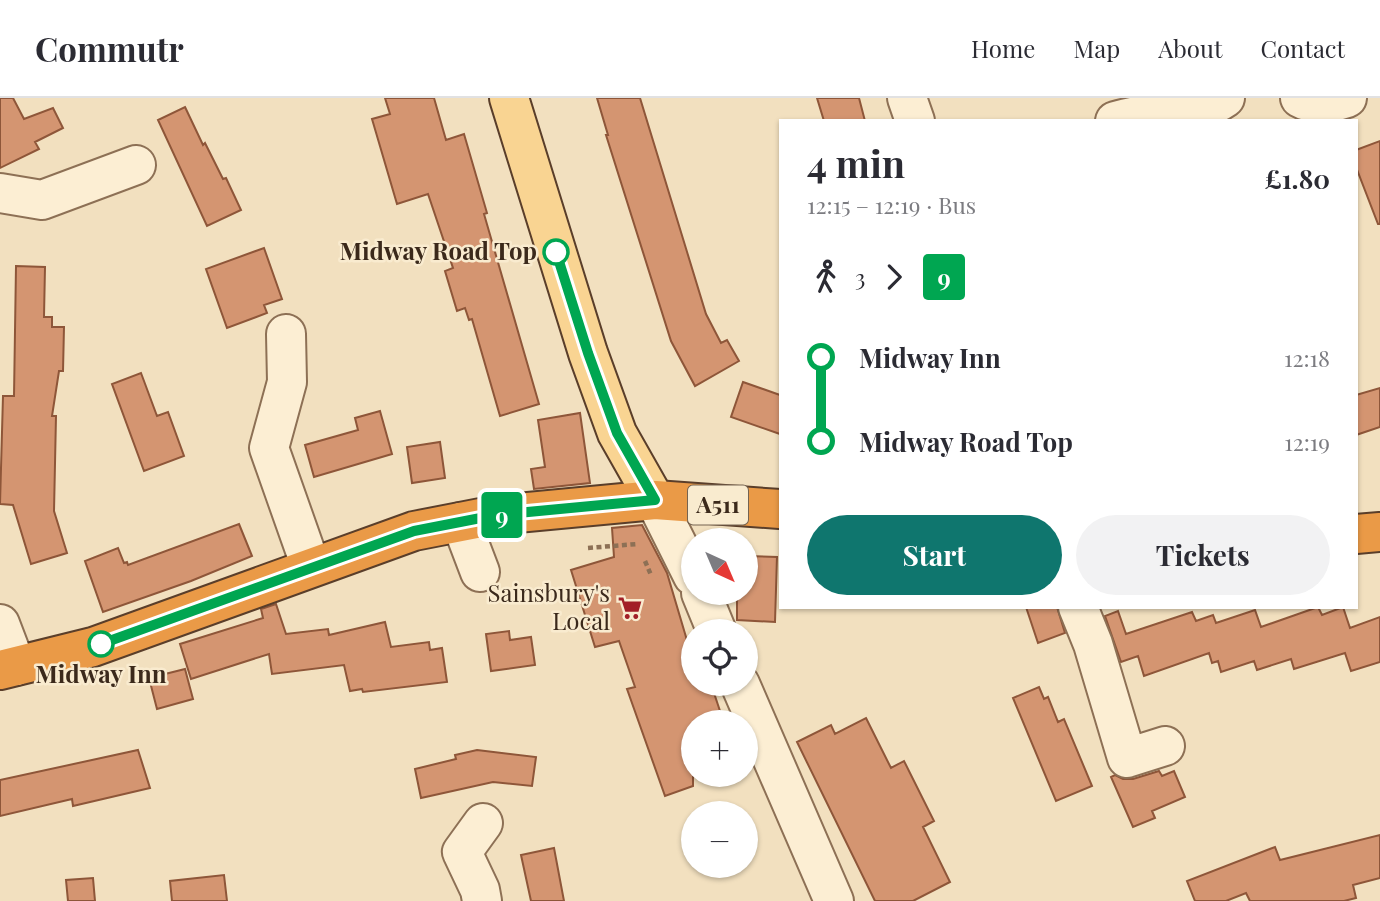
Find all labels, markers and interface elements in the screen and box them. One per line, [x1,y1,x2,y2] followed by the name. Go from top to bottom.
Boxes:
[35,26,184,70] text: Commutr
[971,32,1035,64] text: Home
[1073,32,1120,64] text: Map
[1158,32,1222,64] text: About
[1260,32,1345,64] text: Contact
[807,137,905,188] text: 4 min
[1265,161,1330,196] text: £1.80
[807,189,976,220] text: 12:15 – 12:19 · Bus
[340,234,537,266] place label: Midway Road Top
[543,239,569,265] marker: Midway Road Top
[807,258,845,296] icon: walk
[875,258,913,296] icon: forward
[855,261,865,292] text: 3
[937,261,951,293] text: 9
[859,340,1001,375] text: Midway Inn
[1284,342,1330,373] text: 12:18
[859,424,1073,459] text: Midway Road Top
[1284,426,1330,457] text: 12:19
[688,486,748,524] road number: A511
[479,492,525,538] line badge: 9
[495,499,509,531] text: 9
[807,515,1062,595] button: Start
[1076,515,1330,595] button: Tickets
[681,528,758,606] north arrow
[681,528,758,878] map controls
[488,576,610,636] place label: Sainsbury's Local
[616,594,644,622] supermarket icon: Sainsbury's Local
[681,619,758,696] button: locate
[88,631,114,657] marker: Midway Inn
[36,657,167,689] place label: Midway Inn
[681,710,758,787] button: +
[681,801,758,878] button: −

